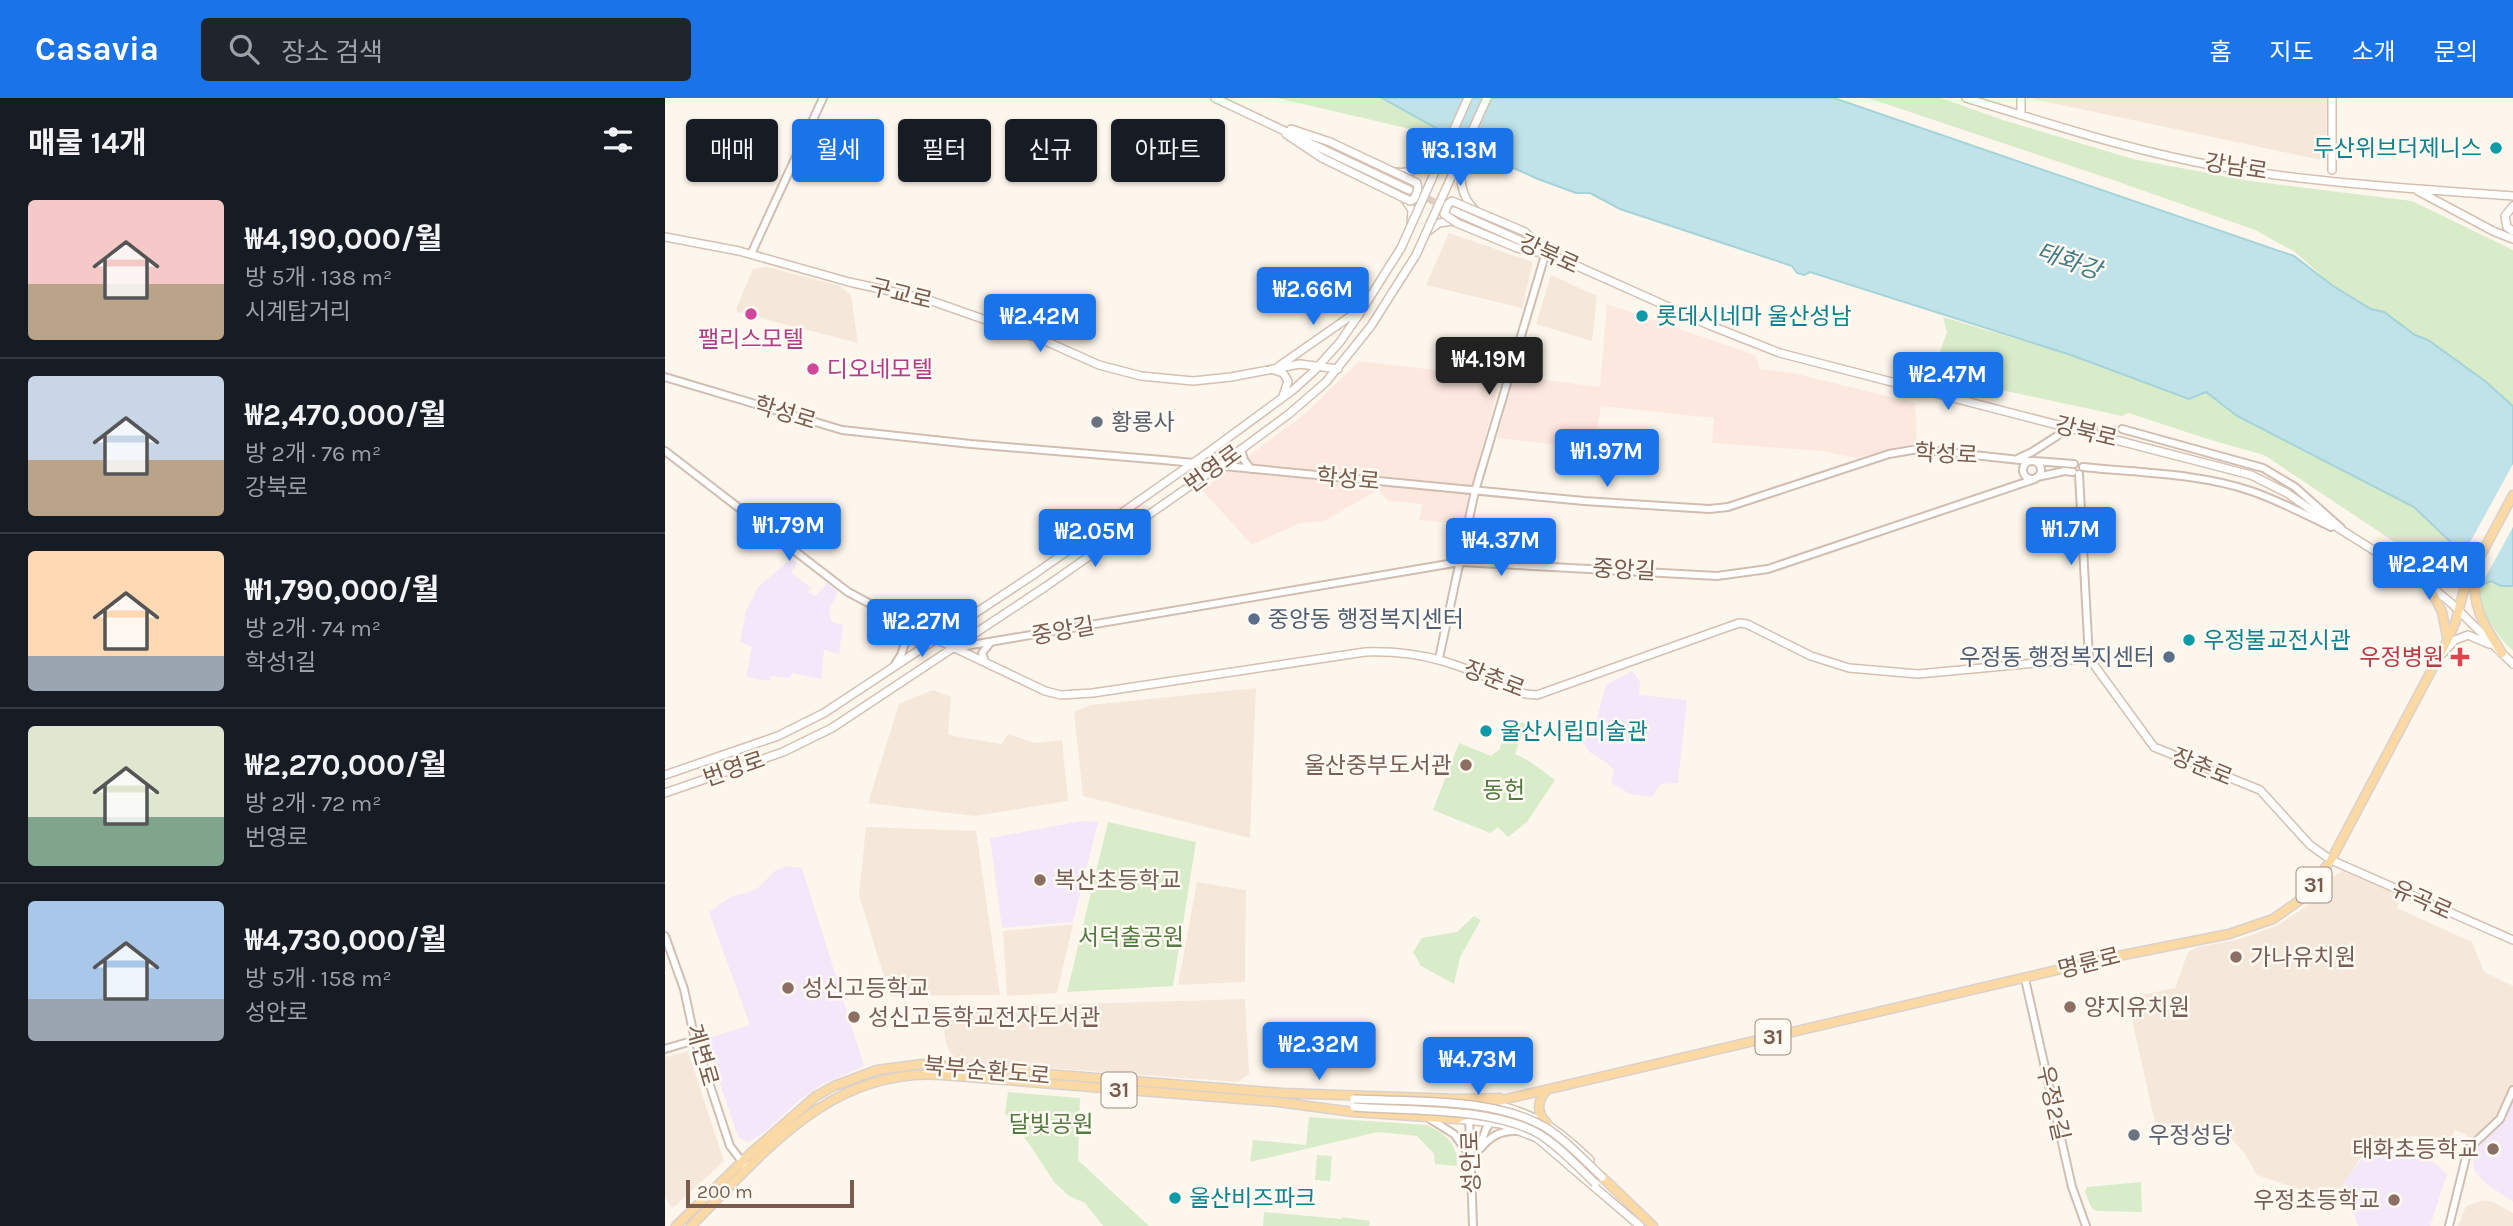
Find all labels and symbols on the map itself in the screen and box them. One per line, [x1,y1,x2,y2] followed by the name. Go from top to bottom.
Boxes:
[1403,129,1517,188] pin: ₩3.13M
[2313,135,2482,162] place label: 두산위브더제니스
[2488,140,2504,156] marker: 두산위브더제니스
[2203,149,2269,185] street label: 강남로
[1515,229,1583,279] street label: 강북로
[2033,237,2108,286] water label: 태화강
[1256,268,1370,327] pin: ₩2.66M
[867,273,935,315] street label: 구교로
[983,294,1097,354] pin: ₩2.42M
[1656,303,1852,330] place label: 롯데시네마 울산성남
[743,306,759,322] marker: 팰리스모텔
[1634,308,1650,324] marker: 롯데시네마 울산성남
[698,326,804,353] place label: 팰리스모텔
[1432,338,1546,397] pin: ₩4.19M
[1891,352,2005,412] pin: ₩2.47M
[827,356,933,383] place label: 디오네모텔
[805,361,821,377] marker: 디오네모텔
[751,391,819,435] street label: 학성로
[1111,409,1174,436] place label: 황룡사
[2052,411,2120,453] street label: 강북로
[1089,414,1105,430] marker: 황룡사
[1550,430,1664,489] pin: ₩1.97M
[1179,439,1247,499] street label: 번영로
[1914,439,1978,469] street label: 학성로
[1315,463,1381,495] street label: 학성로
[732,504,846,563] pin: ₩1.79M
[2022,508,2120,567] pin: ₩1.7M
[1038,510,1152,569] pin: ₩2.05M
[1444,518,1558,578] pin: ₩4.37M
[2372,542,2486,602] pin: ₩2.24M
[1592,555,1656,585] street label: 중앙길
[865,600,979,659] pin: ₩2.27M
[1268,606,1464,633] place label: 중앙동 행정복지센터
[1246,611,1262,627] marker: 중앙동 행정복지센터
[1029,612,1097,650] street label: 중앙길
[2203,627,2351,654] place label: 우정불교전시관
[2181,632,2197,648] marker: 우정불교전시관
[1959,644,2155,671] place label: 우정동 행정복지센터
[2359,644,2444,671] place label: 우정병원
[2450,647,2470,667] marker: 우정병원
[2161,649,2177,665] marker: 우정동 행정복지센터
[1460,655,1528,703] street label: 장춘로
[1500,718,1648,745] place label: 울산시립미술관
[1478,723,1494,739] marker: 울산시립미술관
[2168,743,2236,791] street label: 장춘로
[700,746,768,792] street label: 번영로
[1304,752,1452,779] place label: 울산중부도서관
[1458,757,1474,773] marker: 울산중부도서관
[1483,777,1525,804] park label: 동헌
[1054,867,1181,894] place label: 복산초등학교
[2297,868,2331,902] road number: 31
[1032,872,1048,888] marker: 복산초등학교
[2388,875,2456,925] street label: 유곡로
[1078,924,1184,951] park label: 서덕출공원
[2055,942,2123,984] street label: 명륜로
[2250,944,2356,971] place label: 가나유치원
[2228,949,2244,965] marker: 가나유치원
[802,975,929,1002] place label: 성신고등학교
[780,980,796,996] marker: 성신고등학교
[2084,994,2190,1021] place label: 양지유치원
[2062,999,2078,1015] marker: 양지유치원
[868,1004,1101,1031] place label: 성신고등학교전자도서관
[846,1009,862,1025] marker: 성신고등학교전자도서관
[1755,1020,1791,1054] road number: 31
[680,1021,724,1089] street label: 계변로
[1262,1023,1376,1082] pin: ₩2.32M
[1421,1038,1535,1097] pin: ₩4.73M
[923,1052,1051,1090] street label: 북부순환도로
[2031,1063,2075,1143] street label: 우정2길
[1101,1072,1137,1108] road number: 31
[1009,1111,1093,1138] park label: 달빛공원
[2148,1122,2233,1149] place label: 우정성당
[2126,1127,2142,1143] marker: 우정성당
[1456,1130,1486,1194] street label: 성안로
[2352,1136,2479,1163] place label: 태화초등학교
[2485,1141,2501,1157] marker: 태화초등학교
[686,1177,854,1209] scale bar
[1189,1185,1316,1212] place label: 울산비즈파크
[2253,1187,2380,1214] place label: 우정초등학교
[1167,1190,1183,1206] marker: 울산비즈파크
[2386,1192,2402,1208] marker: 우정초등학교

